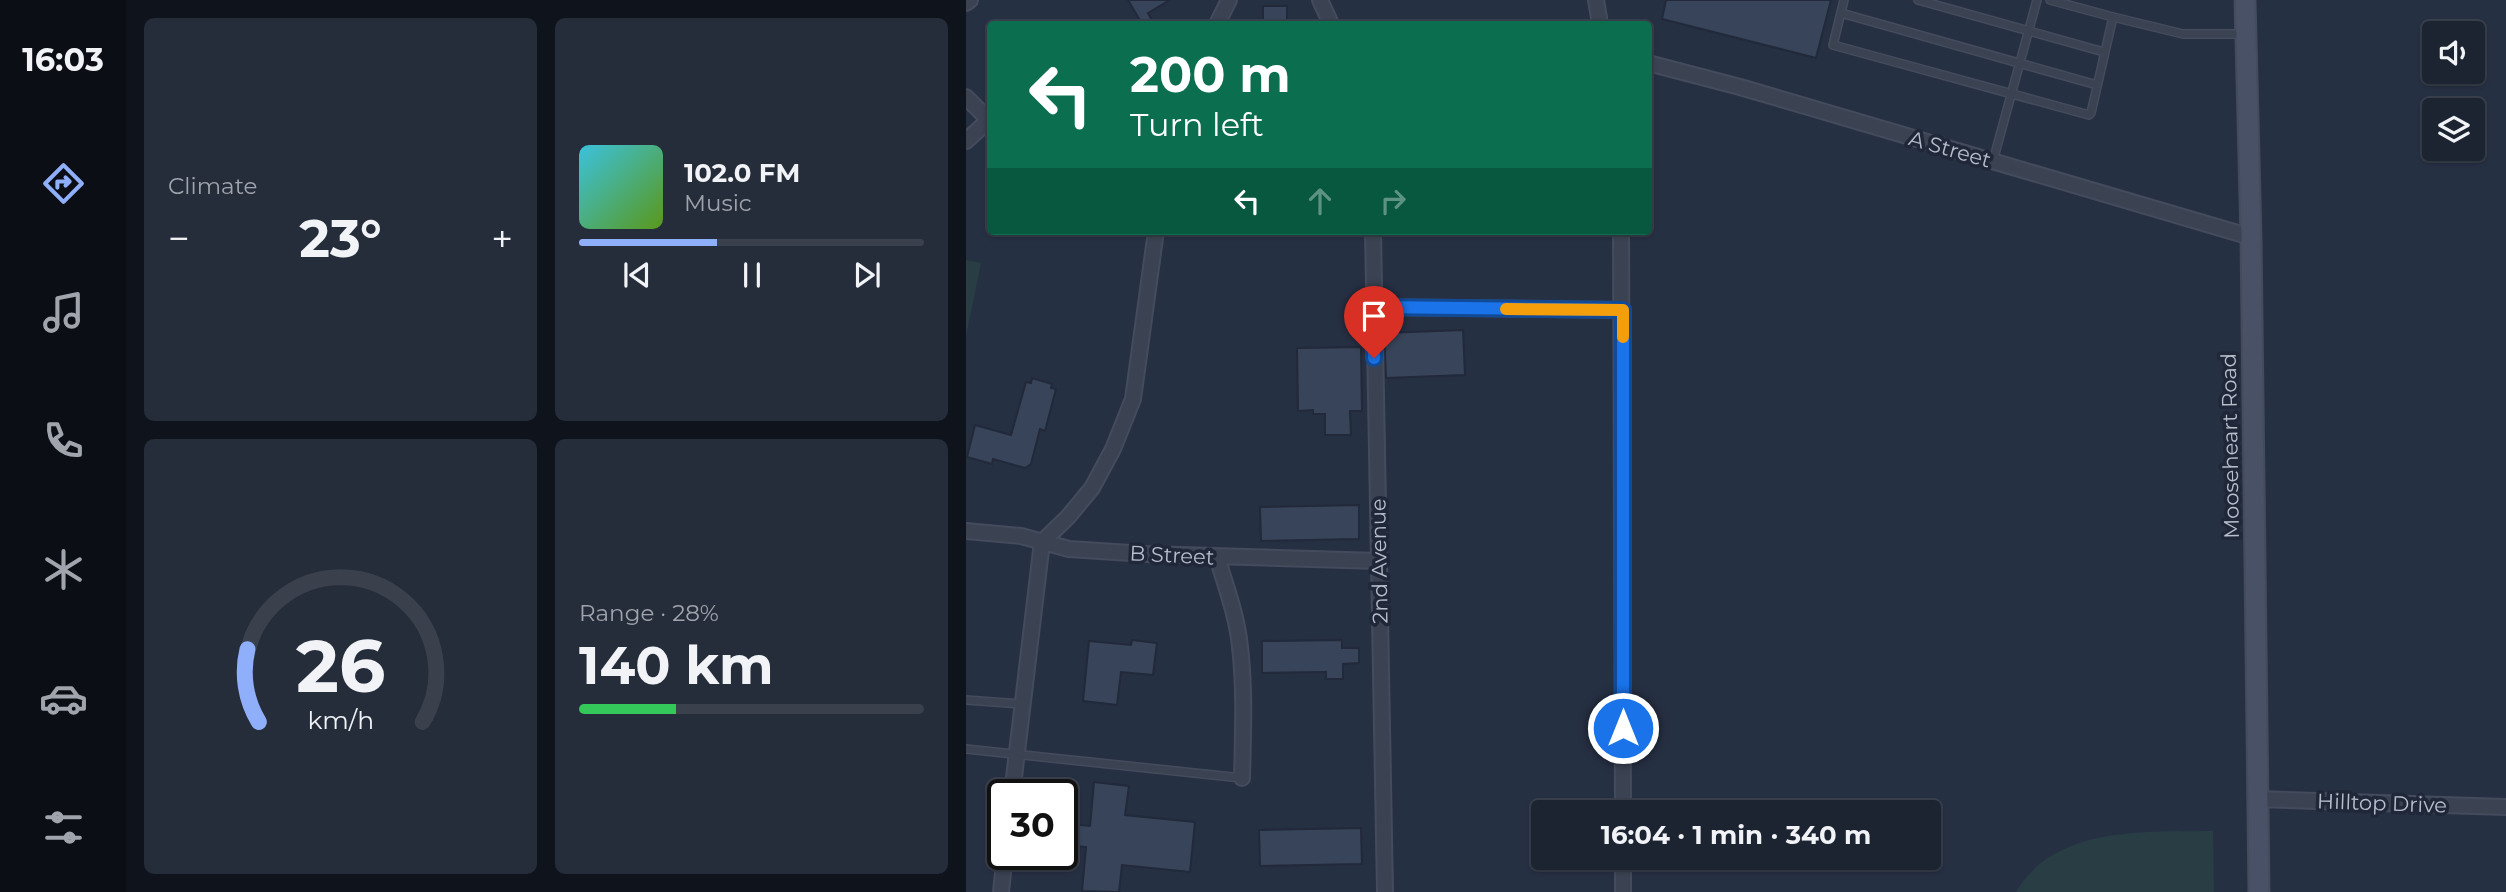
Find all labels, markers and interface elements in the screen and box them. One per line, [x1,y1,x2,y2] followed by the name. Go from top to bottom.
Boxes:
[2422,21,2485,161] map controls
[2422,21,2485,84] button: sound
[22,40,104,79] text: 16:03
[1130,45,1291,104] text: 200 m
[1015,49,1106,140] icon: left
[2422,98,2485,161] button: layers
[1130,105,1264,144] text: Turn left
[1906,125,1994,173] street label: A Street
[684,157,800,189] text: 102.0 FM
[39,159,88,208] icon: directions
[168,172,257,200] text: Climate
[1228,182,1266,220] icon: left
[1301,182,1339,220] icon: ahead
[1374,182,1412,220] icon: right
[684,189,752,217] text: Music
[299,207,382,270] text: 23°
[168,215,190,262] text: −
[491,215,513,262] text: +
[618,256,656,294] icon: previous
[733,256,771,294] icon: pause
[848,256,886,294] icon: next
[1344,286,1404,358] pin
[39,288,88,337] icon: music
[1355,297,1393,335] icon: arrive
[2216,353,2244,539] street label: Mooseheart Road
[39,416,88,465] icon: phone
[1365,498,1393,624] street label: 2nd Avenue
[1129,540,1215,570] street label: B Street
[39,545,88,594] icon: climate
[579,599,719,627] text: Range · 28%
[296,623,385,711] text: 26
[579,634,774,697] text: 140 km
[39,674,88,723] icon: car
[1586,691,1660,765] position arrow
[307,705,374,735] text: km/h
[987,779,1078,870] speed limit sign: 30
[2317,788,2447,818] street label: Hilltop Drive
[39,803,88,852] icon: filters
[1601,819,1871,851] text: 16:04 · 1 min · 340 m

